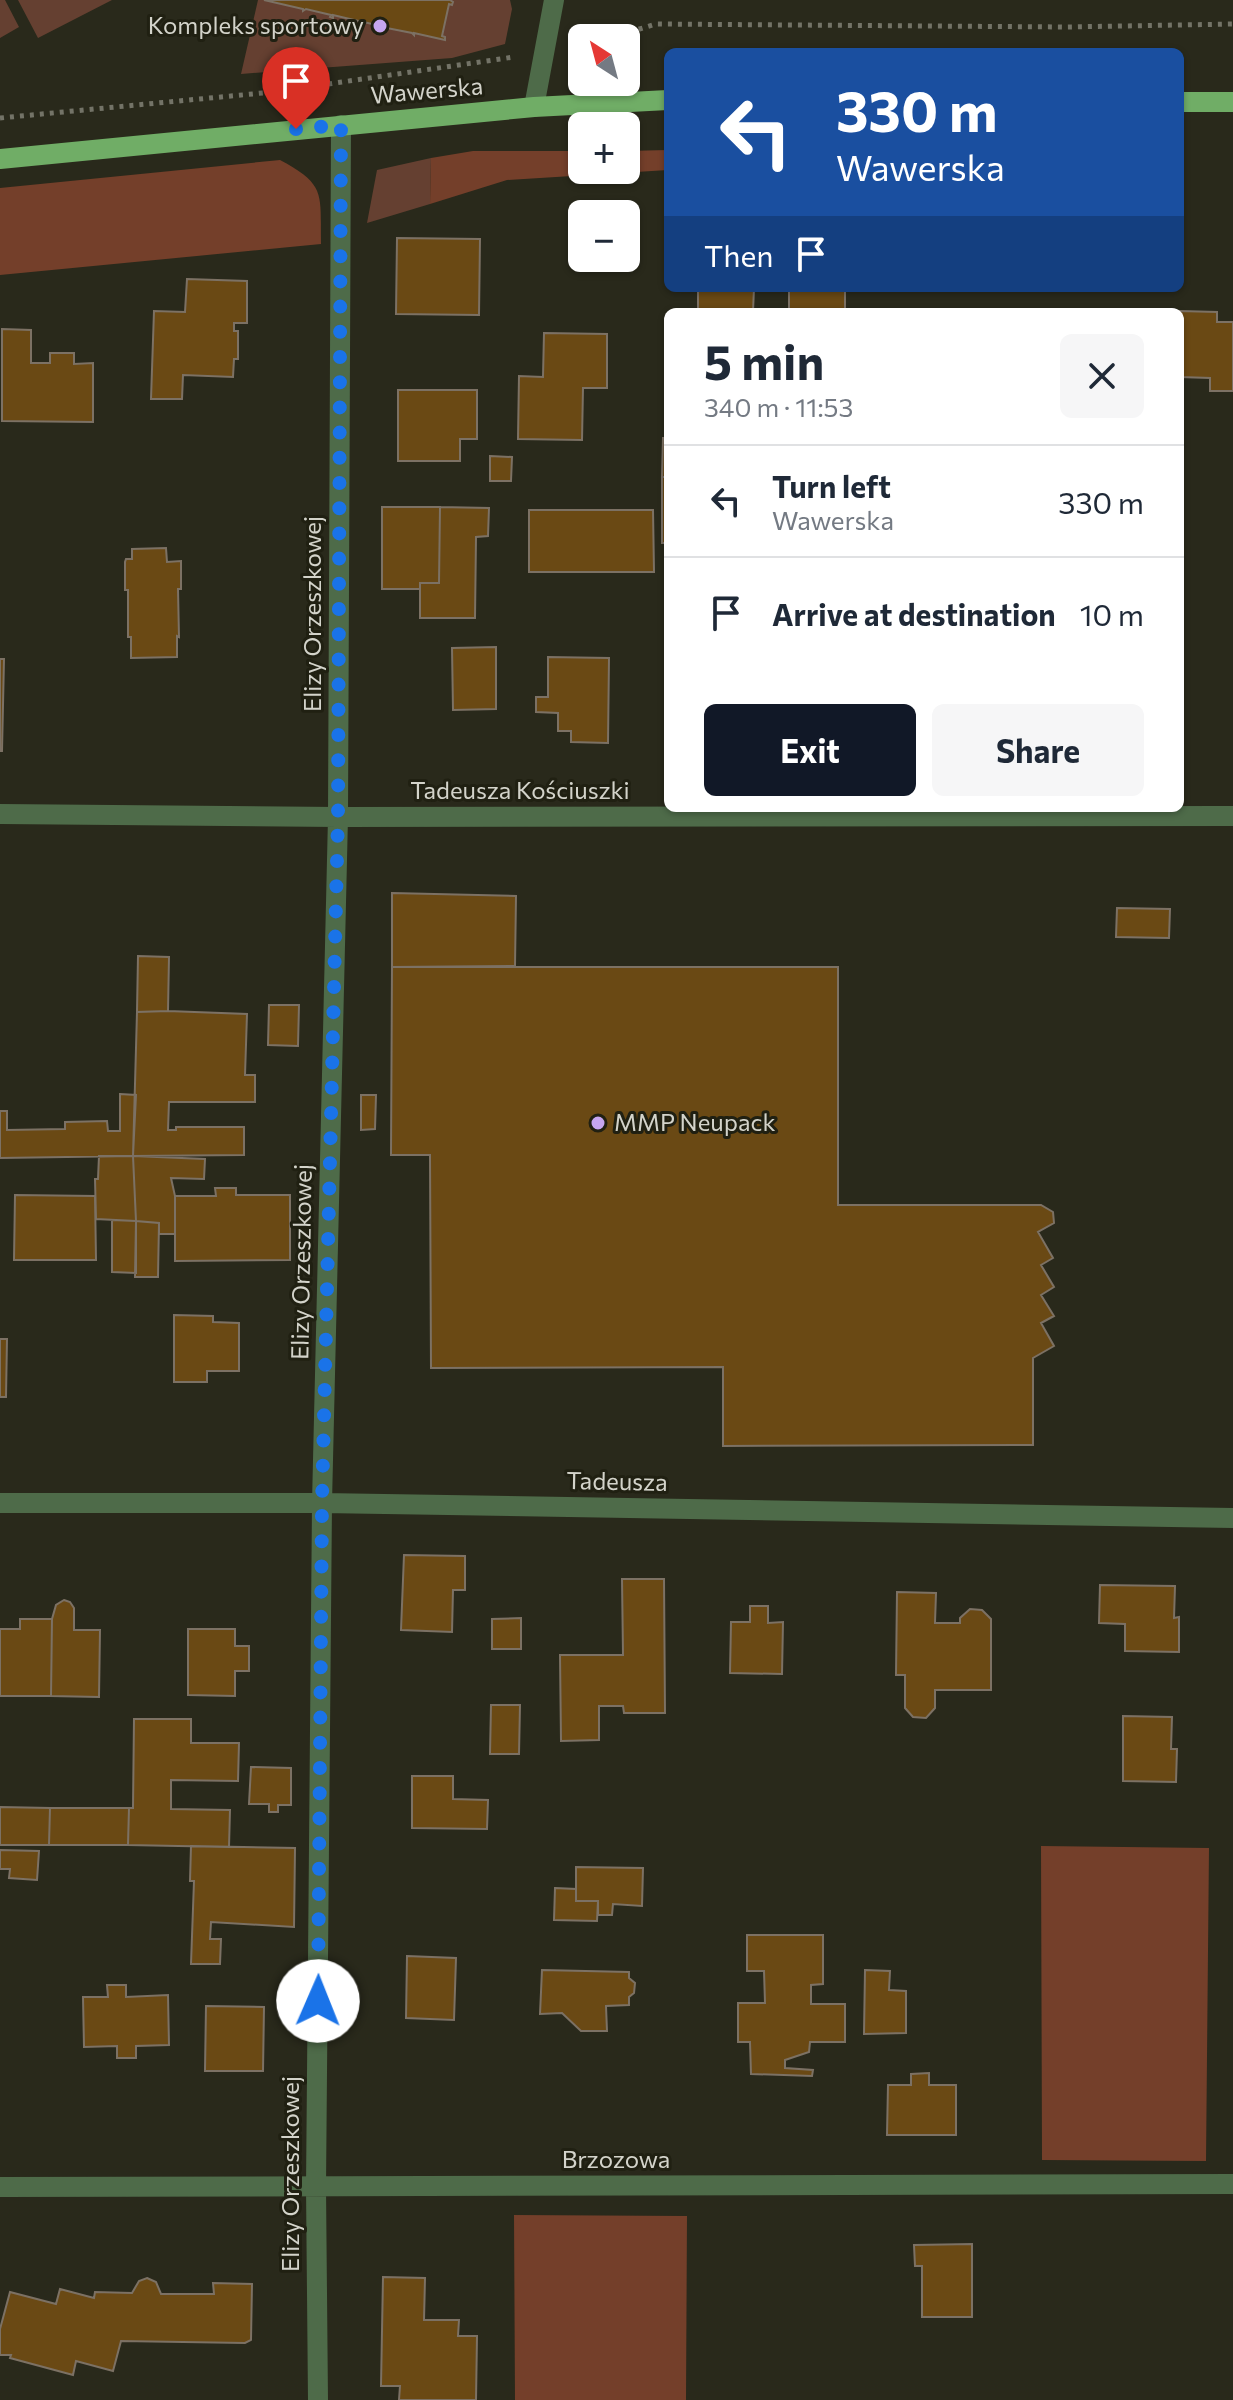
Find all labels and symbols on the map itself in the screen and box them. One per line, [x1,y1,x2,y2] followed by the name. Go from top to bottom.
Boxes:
[148,10,364,39] place label: Kompleks sportowy
[371,17,389,35] marker: Kompleks sportowy
[568,24,640,96] north arrow
[262,47,330,129] pin
[370,70,484,109] street label: Wawerska
[297,516,326,712] street label: Elizy Orzeszkowej
[410,775,630,804] street label: Tadeusza Kościuszki
[614,1107,775,1136] place label: MMP Neupack
[589,1114,607,1132] marker: MMP Neupack
[284,1164,317,1360] street label: Elizy Orzeszkowej
[566,1465,668,1496] street label: Tadeusza
[276,1959,360,2043] position arrow
[275,2076,304,2272] street label: Elizy Orzeszkowej
[562,2144,670,2173] street label: Brzozowa

